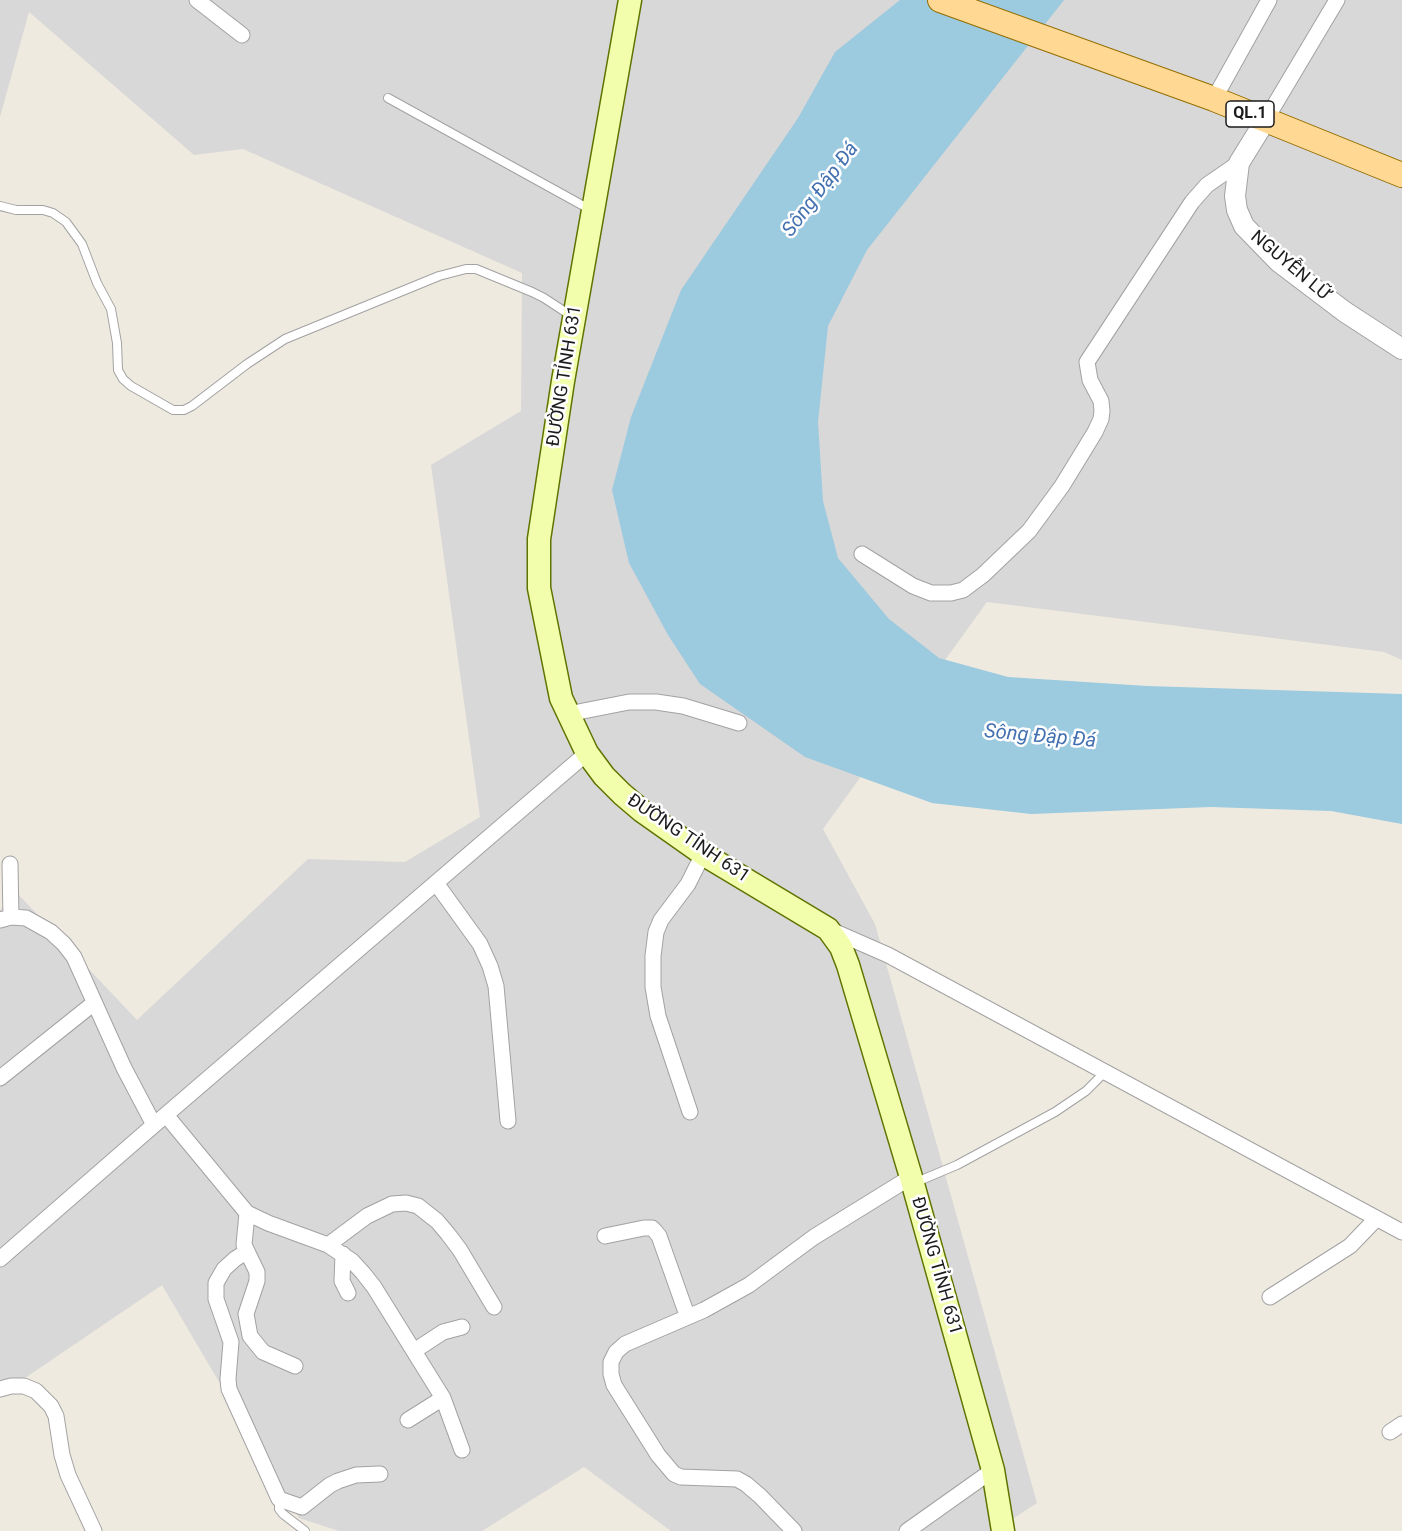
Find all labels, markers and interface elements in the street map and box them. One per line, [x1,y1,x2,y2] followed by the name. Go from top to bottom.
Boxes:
[1226,101,1274,127] road number: QL.1
[778,138,864,242] water label: Sông Đập Đá
[1246,226,1334,306] street label: NGUYỄN LỮ
[543,304,587,448] street label: ĐƯỜNG TỈNH 631
[983,720,1097,754] water label: Sông Đập Đá
[623,790,753,888] street label: ĐƯỜNG TỈNH 631
[906,1194,966,1338] street label: ĐƯỜNG TỈNH 631

